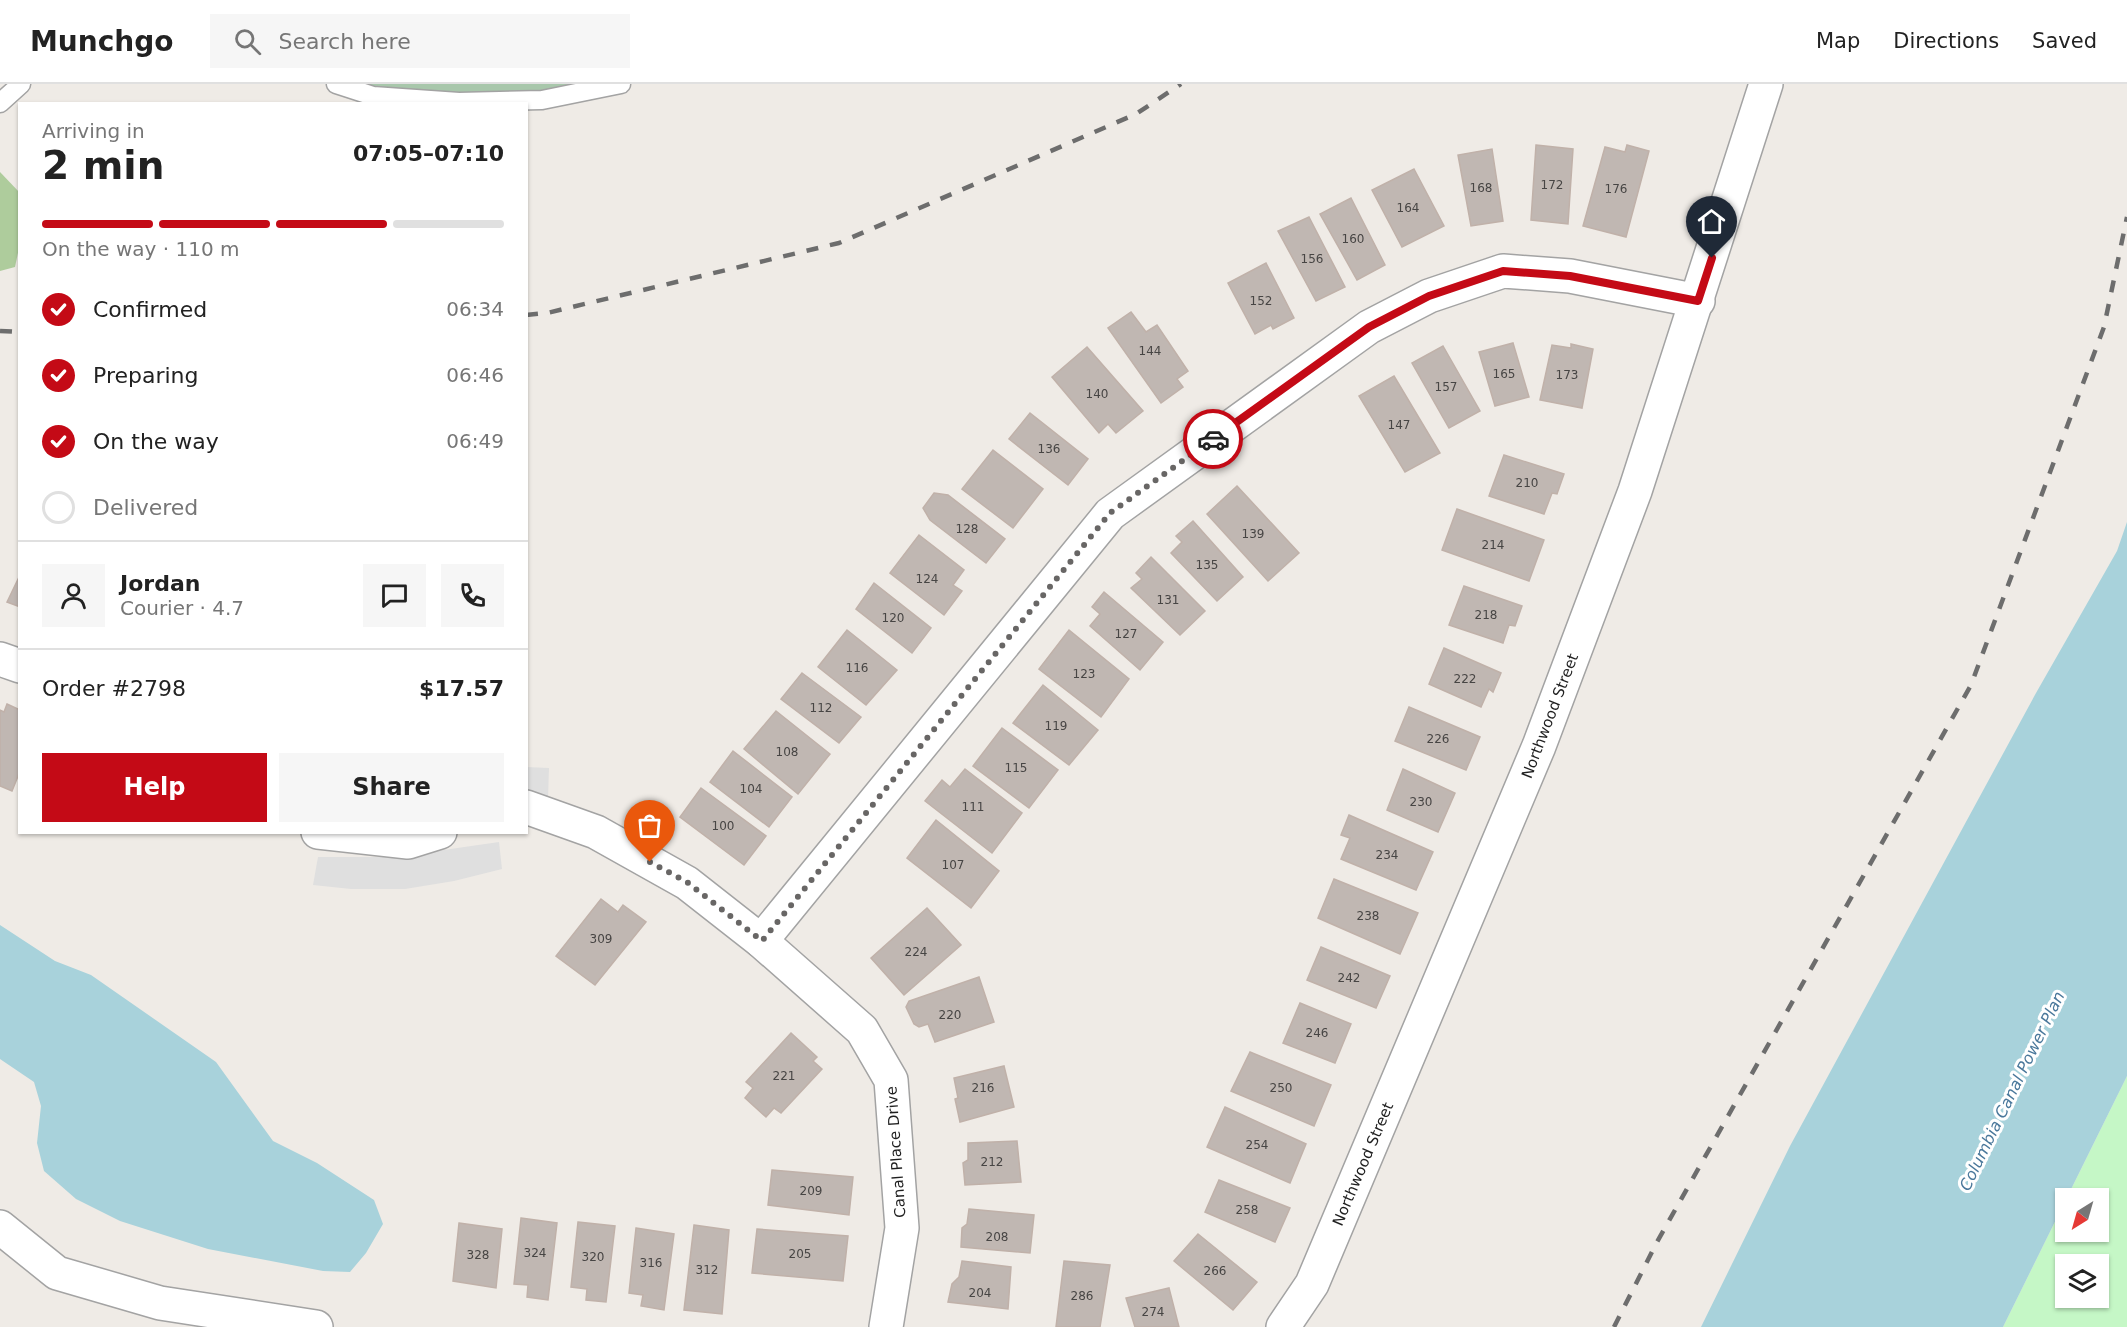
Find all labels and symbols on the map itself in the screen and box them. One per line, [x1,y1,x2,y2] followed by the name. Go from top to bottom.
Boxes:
[1541,178,1563,192] house number: 172
[1470,181,1492,195] house number: 168
[1605,182,1627,196] house number: 176
[1686,196,1737,258] pin
[1397,201,1419,215] house number: 164
[1342,232,1364,246] house number: 160
[1301,252,1323,266] house number: 156
[1250,294,1272,308] house number: 152
[1139,344,1161,358] house number: 144
[1493,367,1515,381] house number: 165
[1556,368,1578,382] house number: 173
[1435,380,1457,394] house number: 157
[1086,387,1108,401] house number: 140
[1183,409,1243,469] courier
[1388,418,1410,432] house number: 147
[1038,442,1060,456] house number: 136
[1516,476,1538,490] house number: 210
[956,522,978,536] house number: 128
[1242,527,1264,541] house number: 139
[1482,538,1504,552] house number: 214
[1196,558,1218,572] house number: 135
[916,572,938,586] house number: 124
[1157,593,1179,607] house number: 131
[1475,608,1497,622] house number: 218
[882,611,904,625] house number: 120
[1115,627,1137,641] house number: 127
[1518,651,1582,781] street label: Northwood Street
[846,661,868,675] house number: 116
[1073,667,1095,681] house number: 123
[1454,672,1476,686] house number: 222
[810,701,832,715] house number: 112
[1045,719,1067,733] house number: 119
[1427,732,1449,746] house number: 226
[776,745,798,759] house number: 108
[1005,761,1027,775] house number: 115
[740,782,762,796] house number: 104
[1410,795,1432,809] house number: 230
[624,800,675,862] pin
[962,800,984,814] house number: 111
[712,819,734,833] house number: 100
[1376,848,1398,862] house number: 234
[942,858,964,872] house number: 107
[1357,909,1379,923] house number: 238
[590,932,612,946] house number: 309
[905,945,927,959] house number: 224
[1338,971,1360,985] house number: 242
[1955,988,2069,1194] water label: Columbia Canal Power Plan
[939,1008,961,1022] house number: 220
[1306,1026,1328,1040] house number: 246
[773,1069,795,1083] house number: 221
[972,1081,994,1095] house number: 216
[1270,1081,1292,1095] house number: 250
[882,1086,910,1218] street label: Canal Place Drive
[1329,1099,1397,1228] street label: Northwood Street
[1246,1138,1268,1152] house number: 254
[981,1155,1003,1169] house number: 212
[800,1184,822,1198] house number: 209
[2055,1188,2109,1242] north arrow
[1236,1203,1258,1217] house number: 258
[986,1230,1008,1244] house number: 208
[524,1246,546,1260] house number: 324
[789,1247,811,1261] house number: 205
[467,1248,489,1262] house number: 328
[582,1250,604,1264] house number: 320
[640,1256,662,1270] house number: 316
[696,1263,718,1277] house number: 312
[1204,1264,1226,1278] house number: 266
[969,1286,991,1300] house number: 204
[1071,1289,1093,1303] house number: 286
[1142,1305,1164,1319] house number: 274

